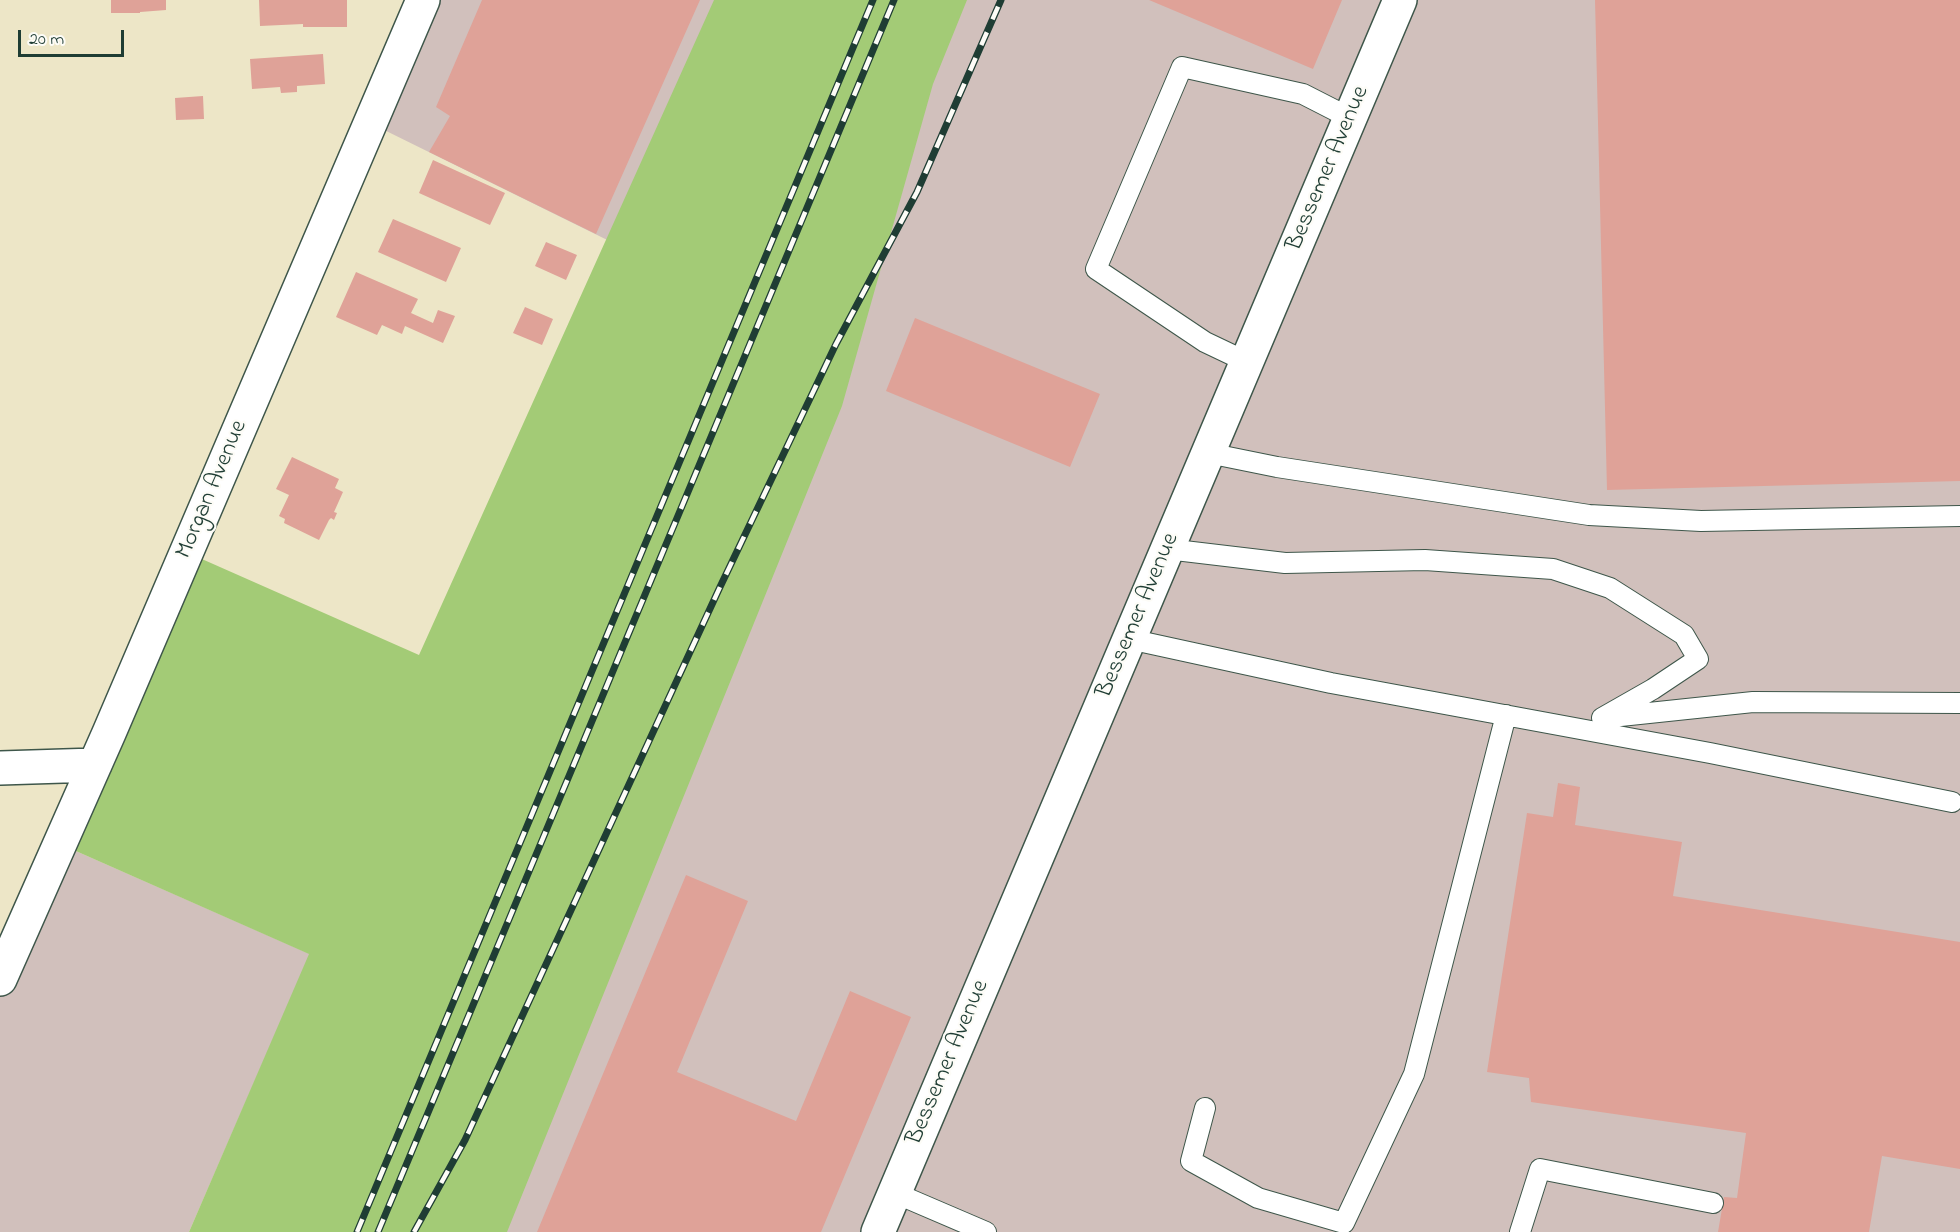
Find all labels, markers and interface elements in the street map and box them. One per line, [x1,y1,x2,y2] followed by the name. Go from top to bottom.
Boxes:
[21,18,128,56] scale bar
[29,27,64,53] text: 20 m
[1281,82,1377,256] street label: Bessemer Avenue
[171,416,255,564] street label: Morgan Avenue
[1091,529,1187,703] street label: Bessemer Avenue
[901,976,997,1150] street label: Bessemer Avenue

